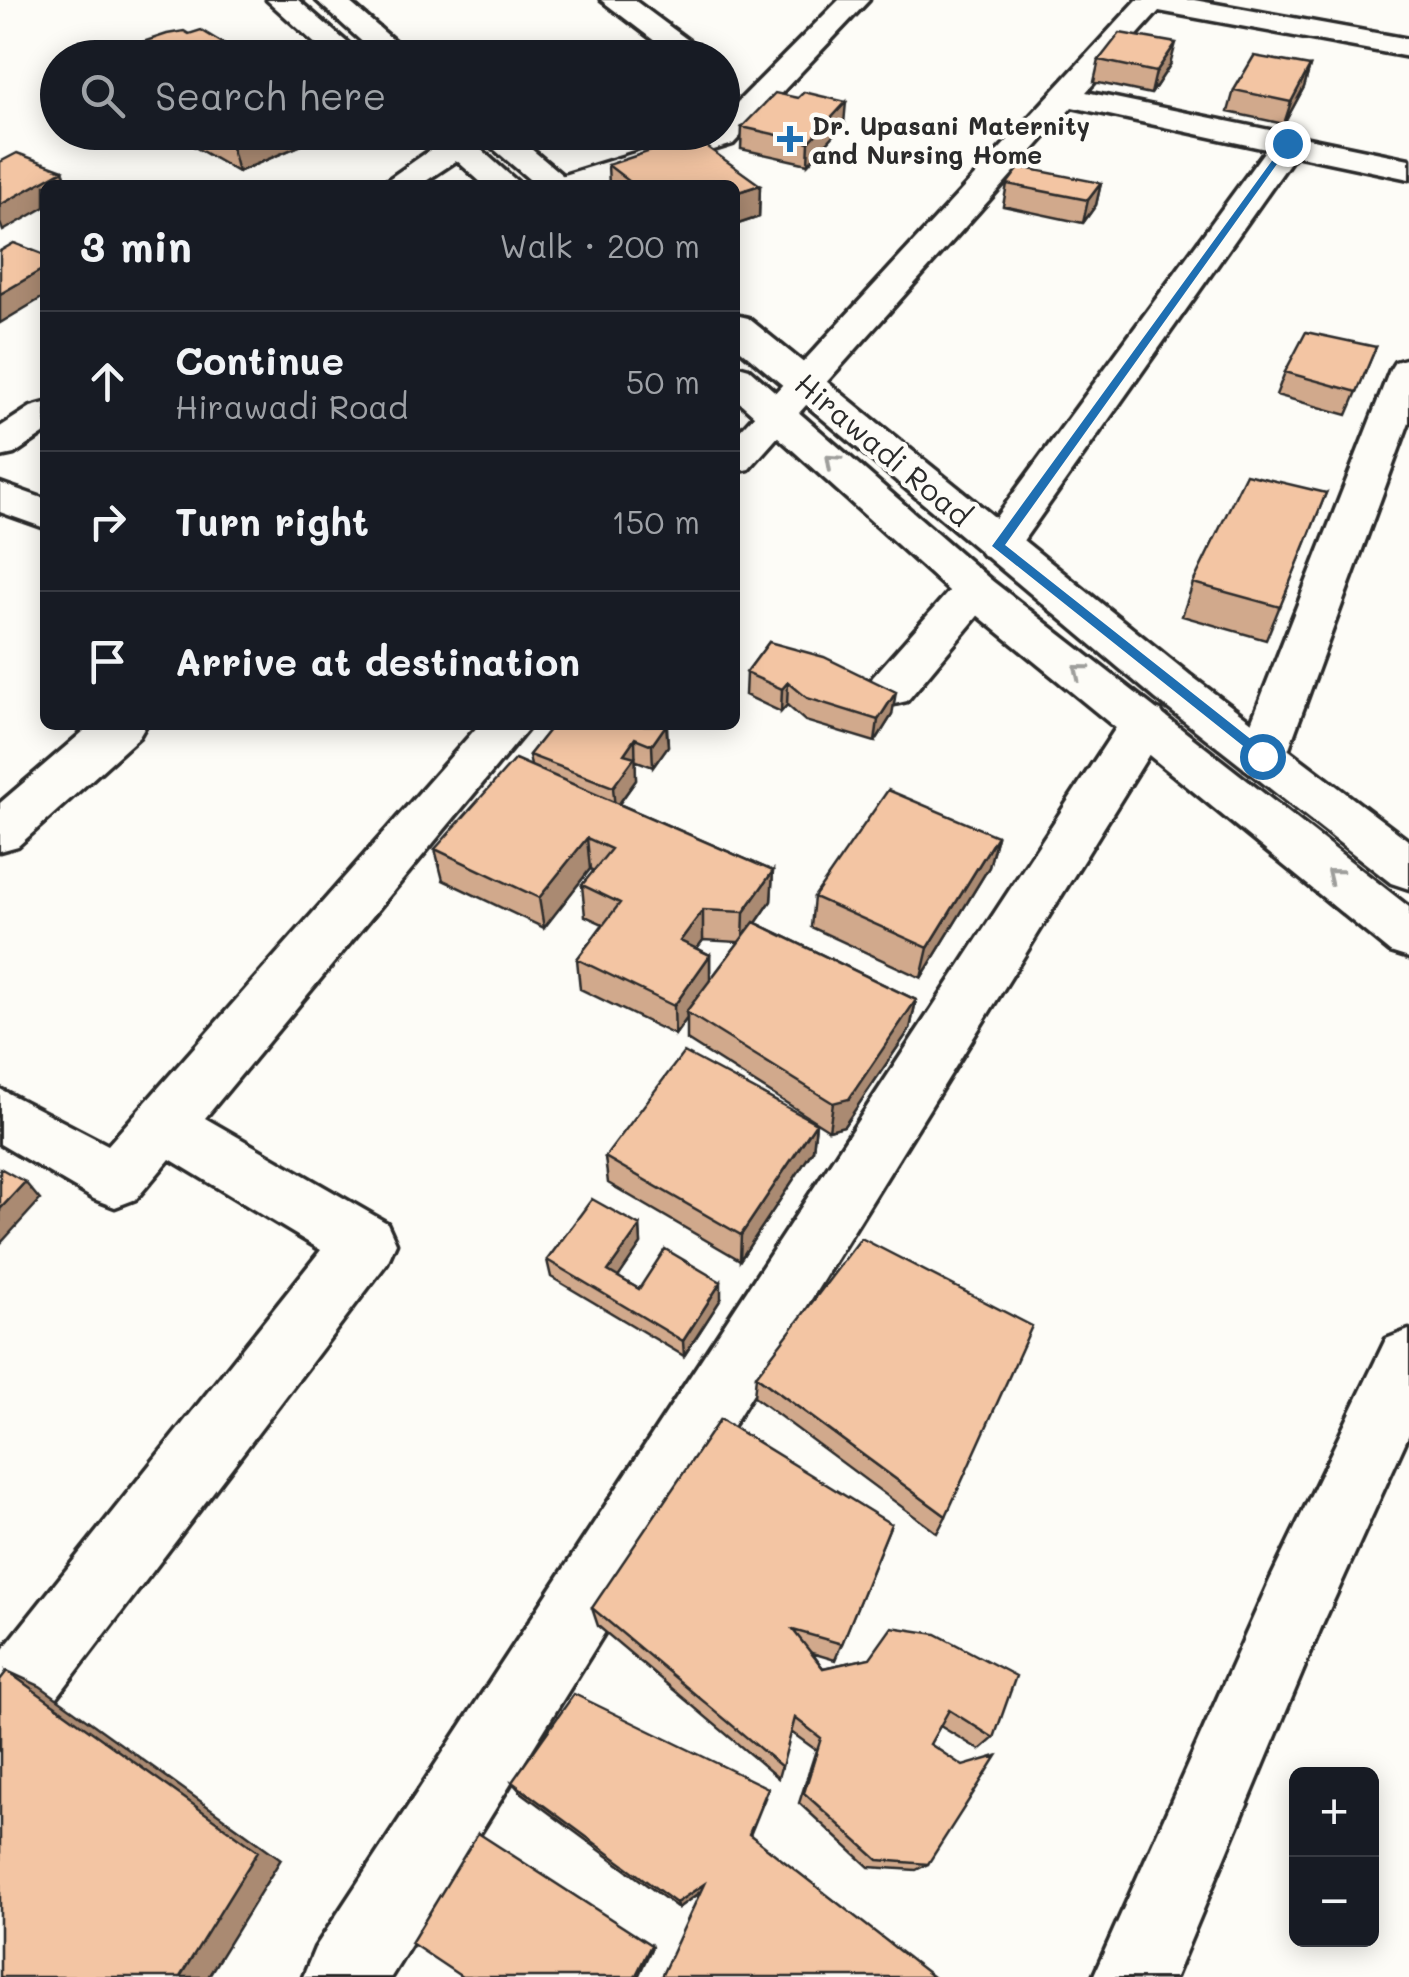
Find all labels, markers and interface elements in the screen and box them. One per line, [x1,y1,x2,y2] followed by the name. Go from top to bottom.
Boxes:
[40,40,740,150] search box
[75,68,130,123] icon: search
[155,70,386,120] text: Search here
[812,109,1090,170] place label: Dr. Upasani Maternity and Nursing Home
[1265,121,1311,167] route end
[777,126,803,152] marker: Dr. Upasani Maternity and Nursing Home
[80,218,192,273] text: 3 min
[499,224,700,266] text: Walk · 200 m
[175,335,344,385] text: Continue
[80,354,135,409] icon: ahead
[626,360,700,402] text: 50 m
[787,363,981,535] street label: Hirawadi Road
[175,385,408,427] text: Hirawadi Road
[825,455,844,473] one-way arrow
[80,494,135,549] icon: right
[175,496,369,546] text: Turn right
[612,500,700,542] text: 150 m
[80,634,135,689] icon: arrive
[175,636,580,686] text: Arrive at destination
[1074,665,1092,683] one-way arrow
[1240,734,1286,780] route start
[1326,870,1344,887] one-way arrow
[1289,1767,1379,1947] map controls
[1289,1767,1379,1857] button: +
[1289,1857,1379,1947] button: −

